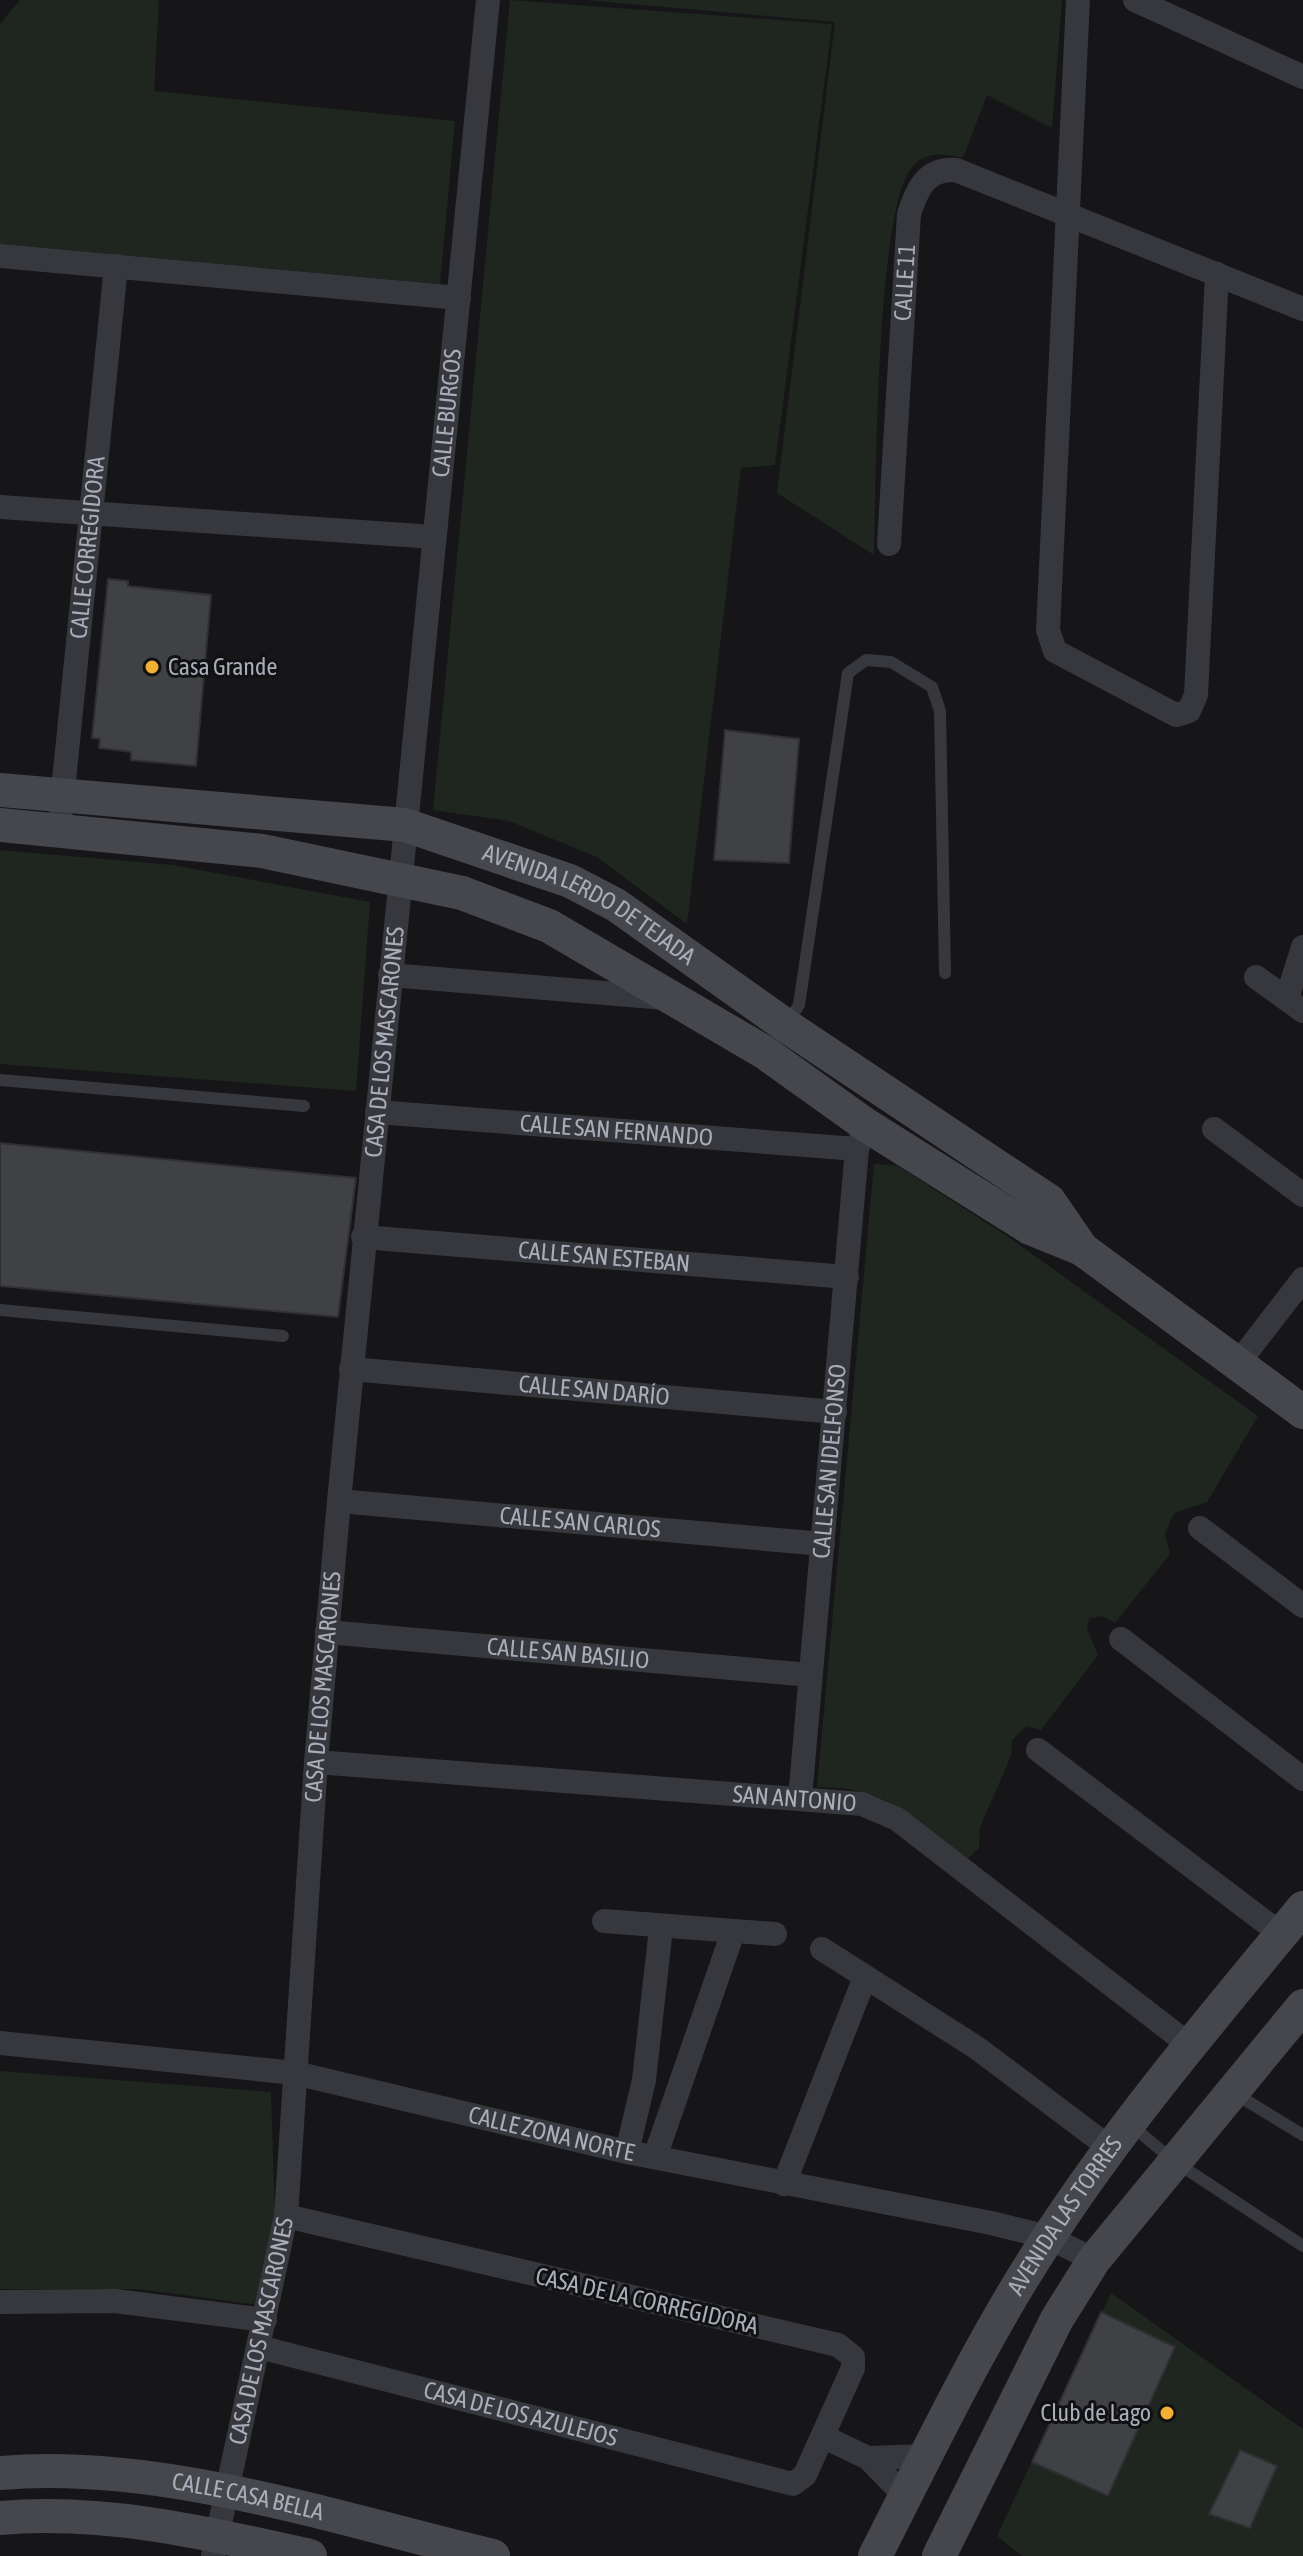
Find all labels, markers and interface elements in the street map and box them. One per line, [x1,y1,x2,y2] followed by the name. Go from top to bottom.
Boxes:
[889,243,920,322] street label: CALLE 11
[427,348,466,479] street label: CALLE BURGOS
[64,455,110,640] street label: CALLE CORREGIDORA
[168,653,277,680] place label: Casa Grande
[143,658,161,676] marker: Casa Grande
[479,838,701,970] street label: AVENIDA LERDO DE TEJADA
[359,925,409,1159] street label: CASA DE LOS MASCARONES
[519,1109,714,1151] street label: CALLE SAN FERNANDO
[517,1236,691,1277] street label: CALLE SAN ESTEBAN
[807,1363,851,1560] street label: CALLE SAN IDELFONSO
[517,1370,671,1410] street label: CALLE SAN DARÍO
[498,1501,662,1543] street label: CALLE SAN CARLOS
[299,1570,346,1803] street label: CASA DE LOS MASCARONES
[486,1632,650,1674] street label: CALLE SAN BASILIO
[732,1780,857,1817] street label: SAN ANTONIO
[466,2101,637,2166] street label: CALLE ZONA NORTE
[1002,2131,1127,2300] street label: AVENIDA LAS TORRES
[223,2215,298,2447] street label: CASA DE LOS MASCARONES
[533,2262,761,2339] street label: CASA DE LA CORREGIDORA
[421,2376,620,2451] street label: CASA DE LOS AZULEJOS
[1040,2399,1151,2426] place label: Club de Lago
[1158,2404,1176,2422] marker: Club de Lago
[170,2467,327,2526] street label: CALLE CASA BELLA

